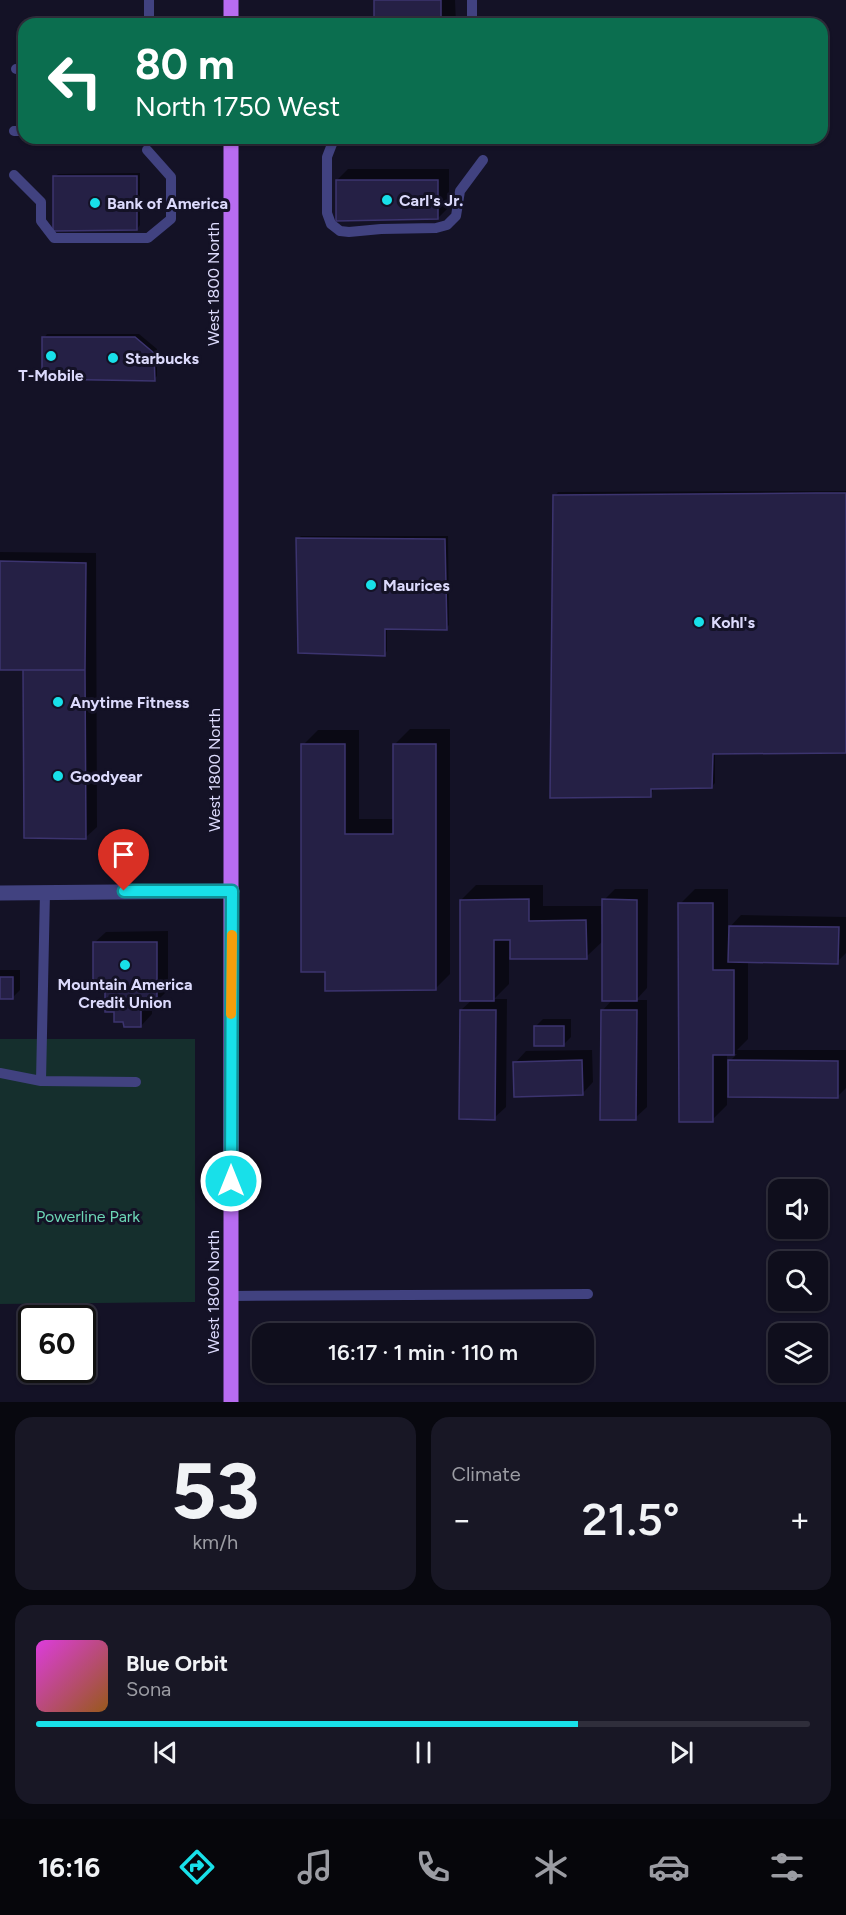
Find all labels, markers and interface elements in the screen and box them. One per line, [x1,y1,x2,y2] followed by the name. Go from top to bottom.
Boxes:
[135,39,235,90] text: 80 m
[36,42,114,120] icon: left
[135,90,340,123] text: North 1750 West
[399,191,463,210] place label: Carl's Jr.
[380,193,394,207] marker: Carl's Jr.
[107,194,228,213] place label: Bank of America
[88,196,102,210] marker: Bank of America
[204,222,223,346] street label: West 1800 North
[44,349,58,363] marker: T-Mobile
[125,349,200,368] place label: Starbucks
[106,351,120,365] marker: Starbucks
[18,366,84,385] place label: T-Mobile
[383,576,450,595] place label: Maurices
[364,578,378,592] marker: Maurices
[711,613,755,632] place label: Kohl's
[692,615,706,629] marker: Kohl's
[70,693,190,712] place label: Anytime Fitness
[51,695,65,709] marker: Anytime Fitness
[205,708,224,832] street label: West 1800 North
[70,767,142,786] place label: Goodyear
[51,769,65,783] marker: Goodyear
[98,829,149,891] pin
[107,838,140,871] icon: arrive
[118,958,132,972] marker: Mountain America Credit Union
[58,975,192,1012] place label: Mountain America Credit Union
[199,1149,263,1213] position arrow
[768,1179,828,1383] map controls
[768,1179,828,1239] button: sound
[36,1207,140,1226] park label: Powerline Park
[204,1230,223,1354] street label: West 1800 North
[768,1251,828,1311] button: search
[18,1305,96,1383] speed limit sign: 60
[768,1323,828,1383] button: layers
[328,1339,518,1366] text: 16:17 · 1 min · 110 m
[171,1444,260,1538] text: 53
[452,1462,521,1486] text: Climate
[582,1492,680,1546] text: 21.5°
[452,1500,472,1539] text: −
[789,1500,810,1539] text: +
[192,1530,238,1554] text: km/h
[126,1650,228,1677] text: Blue Orbit
[126,1677,171,1701] text: Sona
[149,1736,182,1769] icon: previous
[407,1736,440,1769] icon: pause
[665,1736,698,1769] icon: next
[176,1846,218,1888] icon: directions
[294,1846,336,1888] icon: music
[412,1846,454,1888] icon: phone
[530,1846,572,1888] icon: climate
[648,1846,690,1888] icon: car
[766,1846,808,1888] icon: filters
[38,1851,100,1884] text: 16:16

